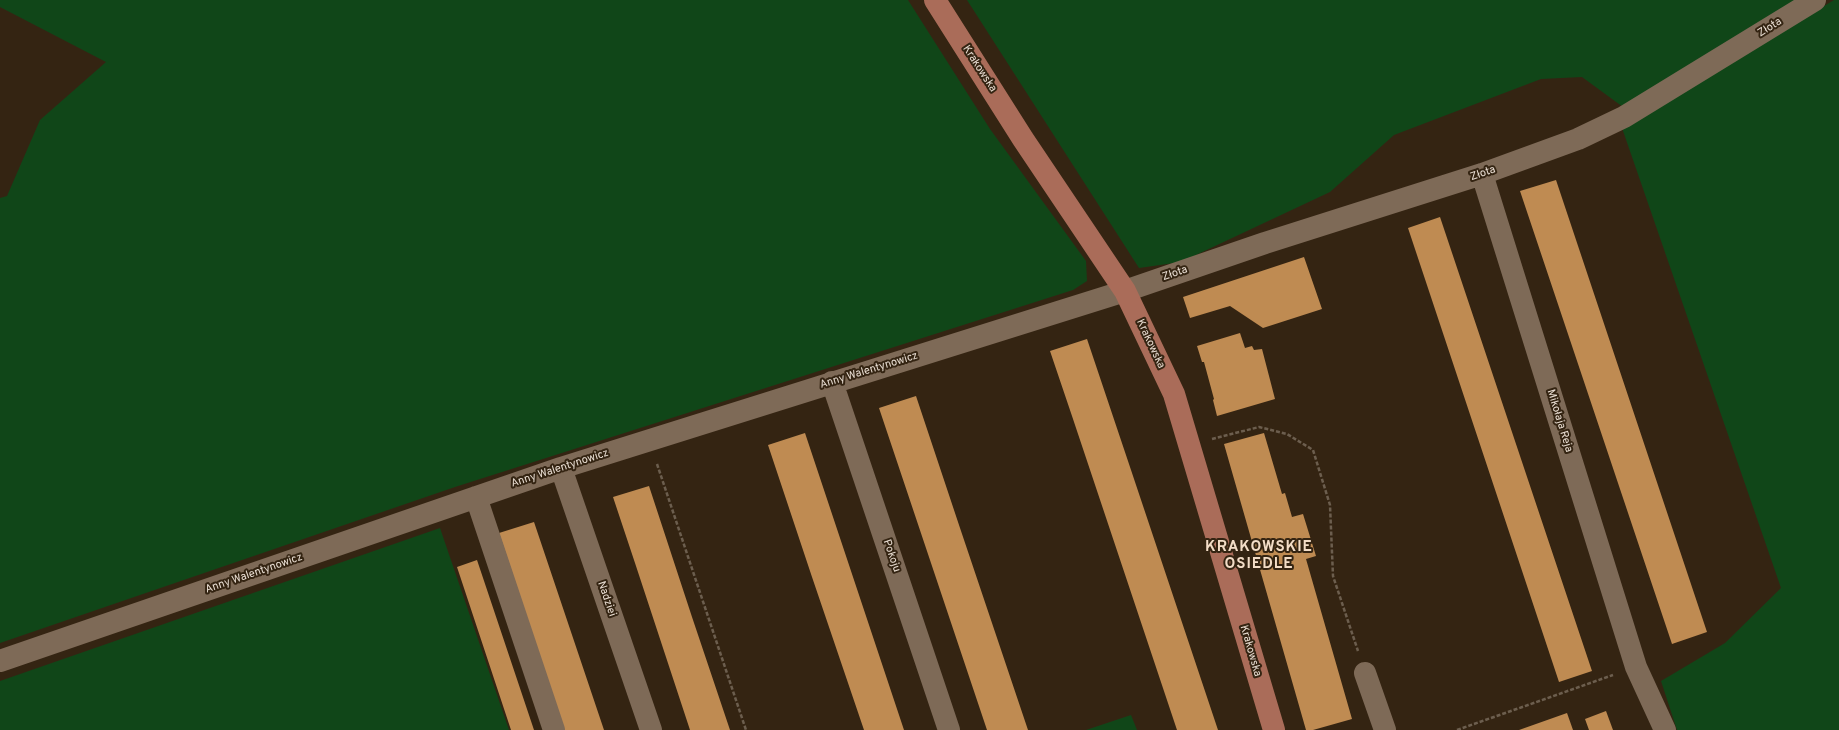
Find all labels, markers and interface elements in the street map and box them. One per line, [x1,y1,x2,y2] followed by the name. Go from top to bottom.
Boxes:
[1756,16,1784,40] street label: Złota
[959,43,999,95] street label: Krakowska
[1469,164,1497,184] street label: Złota
[1161,264,1189,284] street label: Złota
[1133,317,1167,371] street label: Krakowska
[818,350,920,392] street label: Anny Walentynowicz
[1543,388,1575,454] street label: Mikołaja Reja
[509,447,611,491] street label: Anny Walentynowicz
[879,538,903,574] street label: Pokoju
[1205,539,1313,574] district label: KRAKOWSKIE OSIEDLE
[204,551,304,597] street label: Anny Walentynowicz
[594,580,618,618] street label: Nadziei
[1236,624,1264,678] street label: Krakowska

